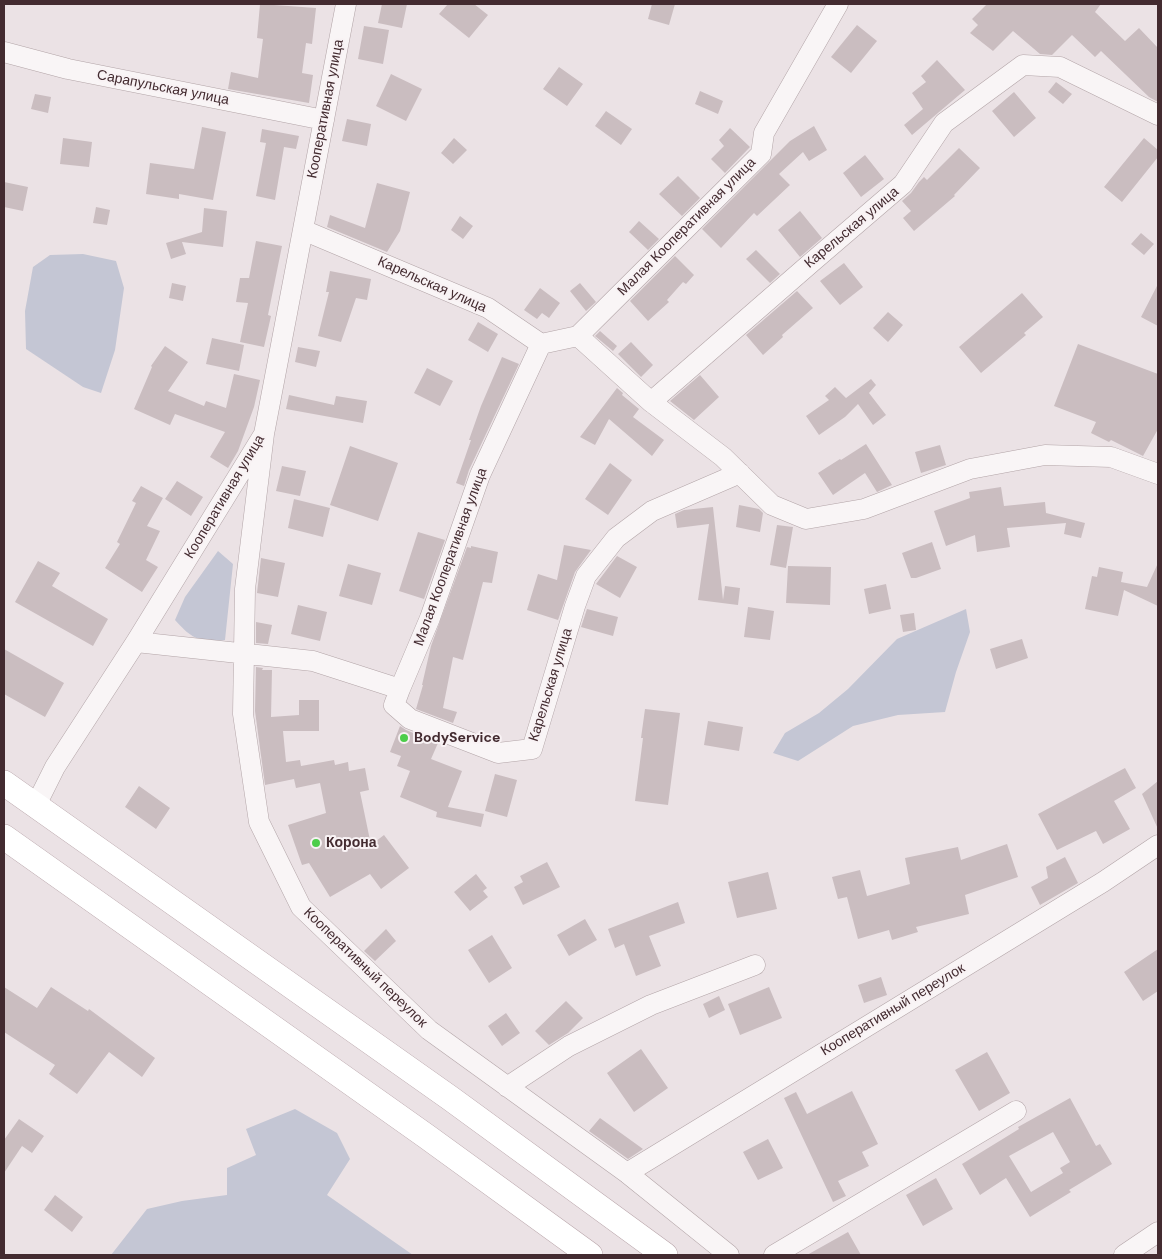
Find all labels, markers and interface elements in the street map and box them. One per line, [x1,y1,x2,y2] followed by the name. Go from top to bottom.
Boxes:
[304,38,348,180] street label: Кооперативная улица
[95,67,231,109] street label: Сарапульская улица
[615,155,759,299] street label: Малая Кооперативная улица
[802,184,902,272] street label: Карельская улица
[375,253,489,317] street label: Карельская улица
[181,432,269,562] street label: Кооперативная улица
[411,466,491,648] street label: Малая Кооперативная улица
[526,626,576,744] street label: Карельская улица
[414,730,500,746] place label: BodyService
[398,732,410,744] marker: BodyService
[326,835,376,851] place label: Корона
[310,837,322,849] marker: Корона
[300,905,430,1031] street label: Кооперативный переулок
[818,960,968,1060] street label: Кооперативный переулок

